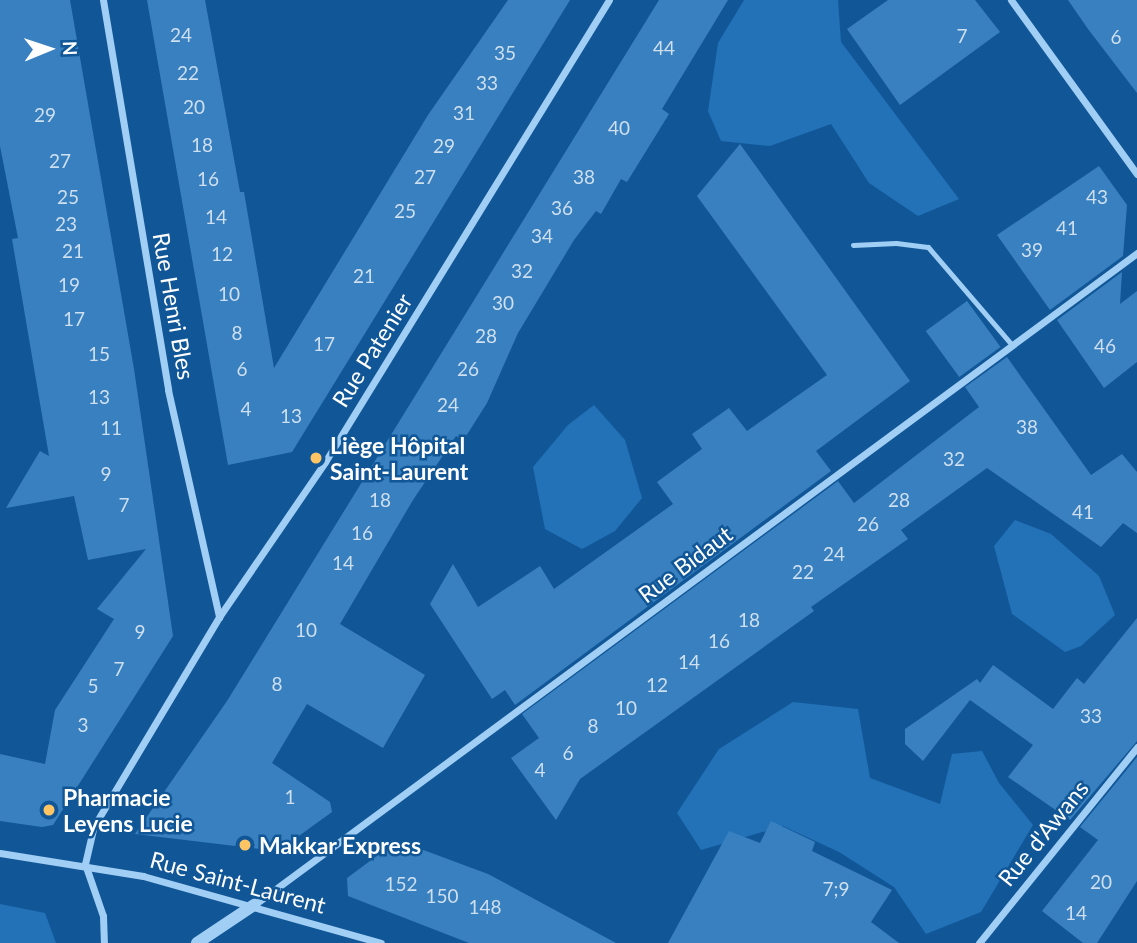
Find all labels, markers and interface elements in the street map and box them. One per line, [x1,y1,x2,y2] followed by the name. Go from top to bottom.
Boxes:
[14,14,84,84] north arrow
[170,24,192,46] house number: 24
[956,25,968,47] house number: 7
[1110,26,1122,48] house number: 6
[653,37,675,59] house number: 44
[59,41,82,56] text: N
[494,42,516,64] house number: 35
[177,62,199,84] house number: 22
[476,72,498,94] house number: 33
[183,96,205,118] house number: 20
[453,102,475,124] house number: 31
[34,104,56,126] house number: 29
[608,117,630,139] house number: 40
[191,134,213,156] house number: 18
[433,135,455,157] house number: 29
[49,150,71,172] house number: 27
[414,166,436,188] house number: 27
[573,166,595,188] house number: 38
[197,168,219,190] house number: 16
[57,186,79,208] house number: 25
[1086,186,1108,208] house number: 43
[551,197,573,219] house number: 36
[394,200,416,222] house number: 25
[205,206,227,228] house number: 14
[55,213,77,235] house number: 23
[1056,217,1078,239] house number: 41
[531,225,553,247] house number: 34
[147,230,201,382] street label: Rue Henri Bles
[1021,239,1043,261] house number: 39
[62,240,84,262] house number: 21
[211,243,233,265] house number: 12
[511,260,533,282] house number: 32
[353,265,375,287] house number: 21
[58,274,80,296] house number: 19
[218,283,240,305] house number: 10
[326,288,418,412] street label: Rue Patenier
[492,292,514,314] house number: 30
[63,308,85,330] house number: 17
[231,322,243,344] house number: 8
[475,325,497,347] house number: 28
[313,333,335,355] house number: 17
[1094,335,1116,357] house number: 46
[88,343,110,365] house number: 15
[236,358,248,380] house number: 6
[457,358,479,380] house number: 26
[88,386,110,408] house number: 13
[437,394,459,416] house number: 24
[240,398,252,420] house number: 4
[280,405,302,427] house number: 13
[1016,416,1038,438] house number: 38
[100,417,122,439] house number: 11
[330,431,468,485] place label: Liège Hôpital Saint-Laurent
[943,448,965,470] house number: 32
[308,450,324,466] marker: Liège Hôpital Saint-Laurent
[100,463,112,485] house number: 9
[369,489,391,511] house number: 18
[888,489,910,511] house number: 28
[118,494,130,516] house number: 7
[1072,501,1094,523] house number: 41
[857,513,879,535] house number: 26
[633,520,737,608] street label: Rue Bidaut
[351,522,373,544] house number: 16
[823,543,845,565] house number: 24
[332,552,354,574] house number: 14
[792,561,814,583] house number: 22
[738,609,760,631] house number: 18
[295,619,317,641] house number: 10
[134,621,146,643] house number: 9
[708,630,730,652] house number: 16
[678,651,700,673] house number: 14
[113,658,125,680] house number: 7
[271,673,283,695] house number: 8
[646,674,668,696] house number: 12
[87,675,99,697] house number: 5
[615,697,637,719] house number: 10
[1080,705,1102,727] house number: 33
[77,714,89,736] house number: 3
[587,715,599,737] house number: 8
[562,742,574,764] house number: 6
[534,759,546,781] house number: 4
[992,775,1094,891] street label: Rue d'Awans
[63,783,193,837] place label: Pharmacie Leyens Lucie
[284,786,296,808] house number: 1
[41,802,57,818] marker: Pharmacie Leyens Lucie
[259,831,422,859] place label: Makkar Express
[237,837,253,853] marker: Makkar Express
[147,845,329,919] street label: Rue Saint-Laurent
[1090,871,1112,893] house number: 20
[384,873,418,895] house number: 152
[822,878,850,900] house number: 7;9
[425,885,459,907] house number: 150
[468,896,502,918] house number: 148
[1065,902,1087,924] house number: 14

